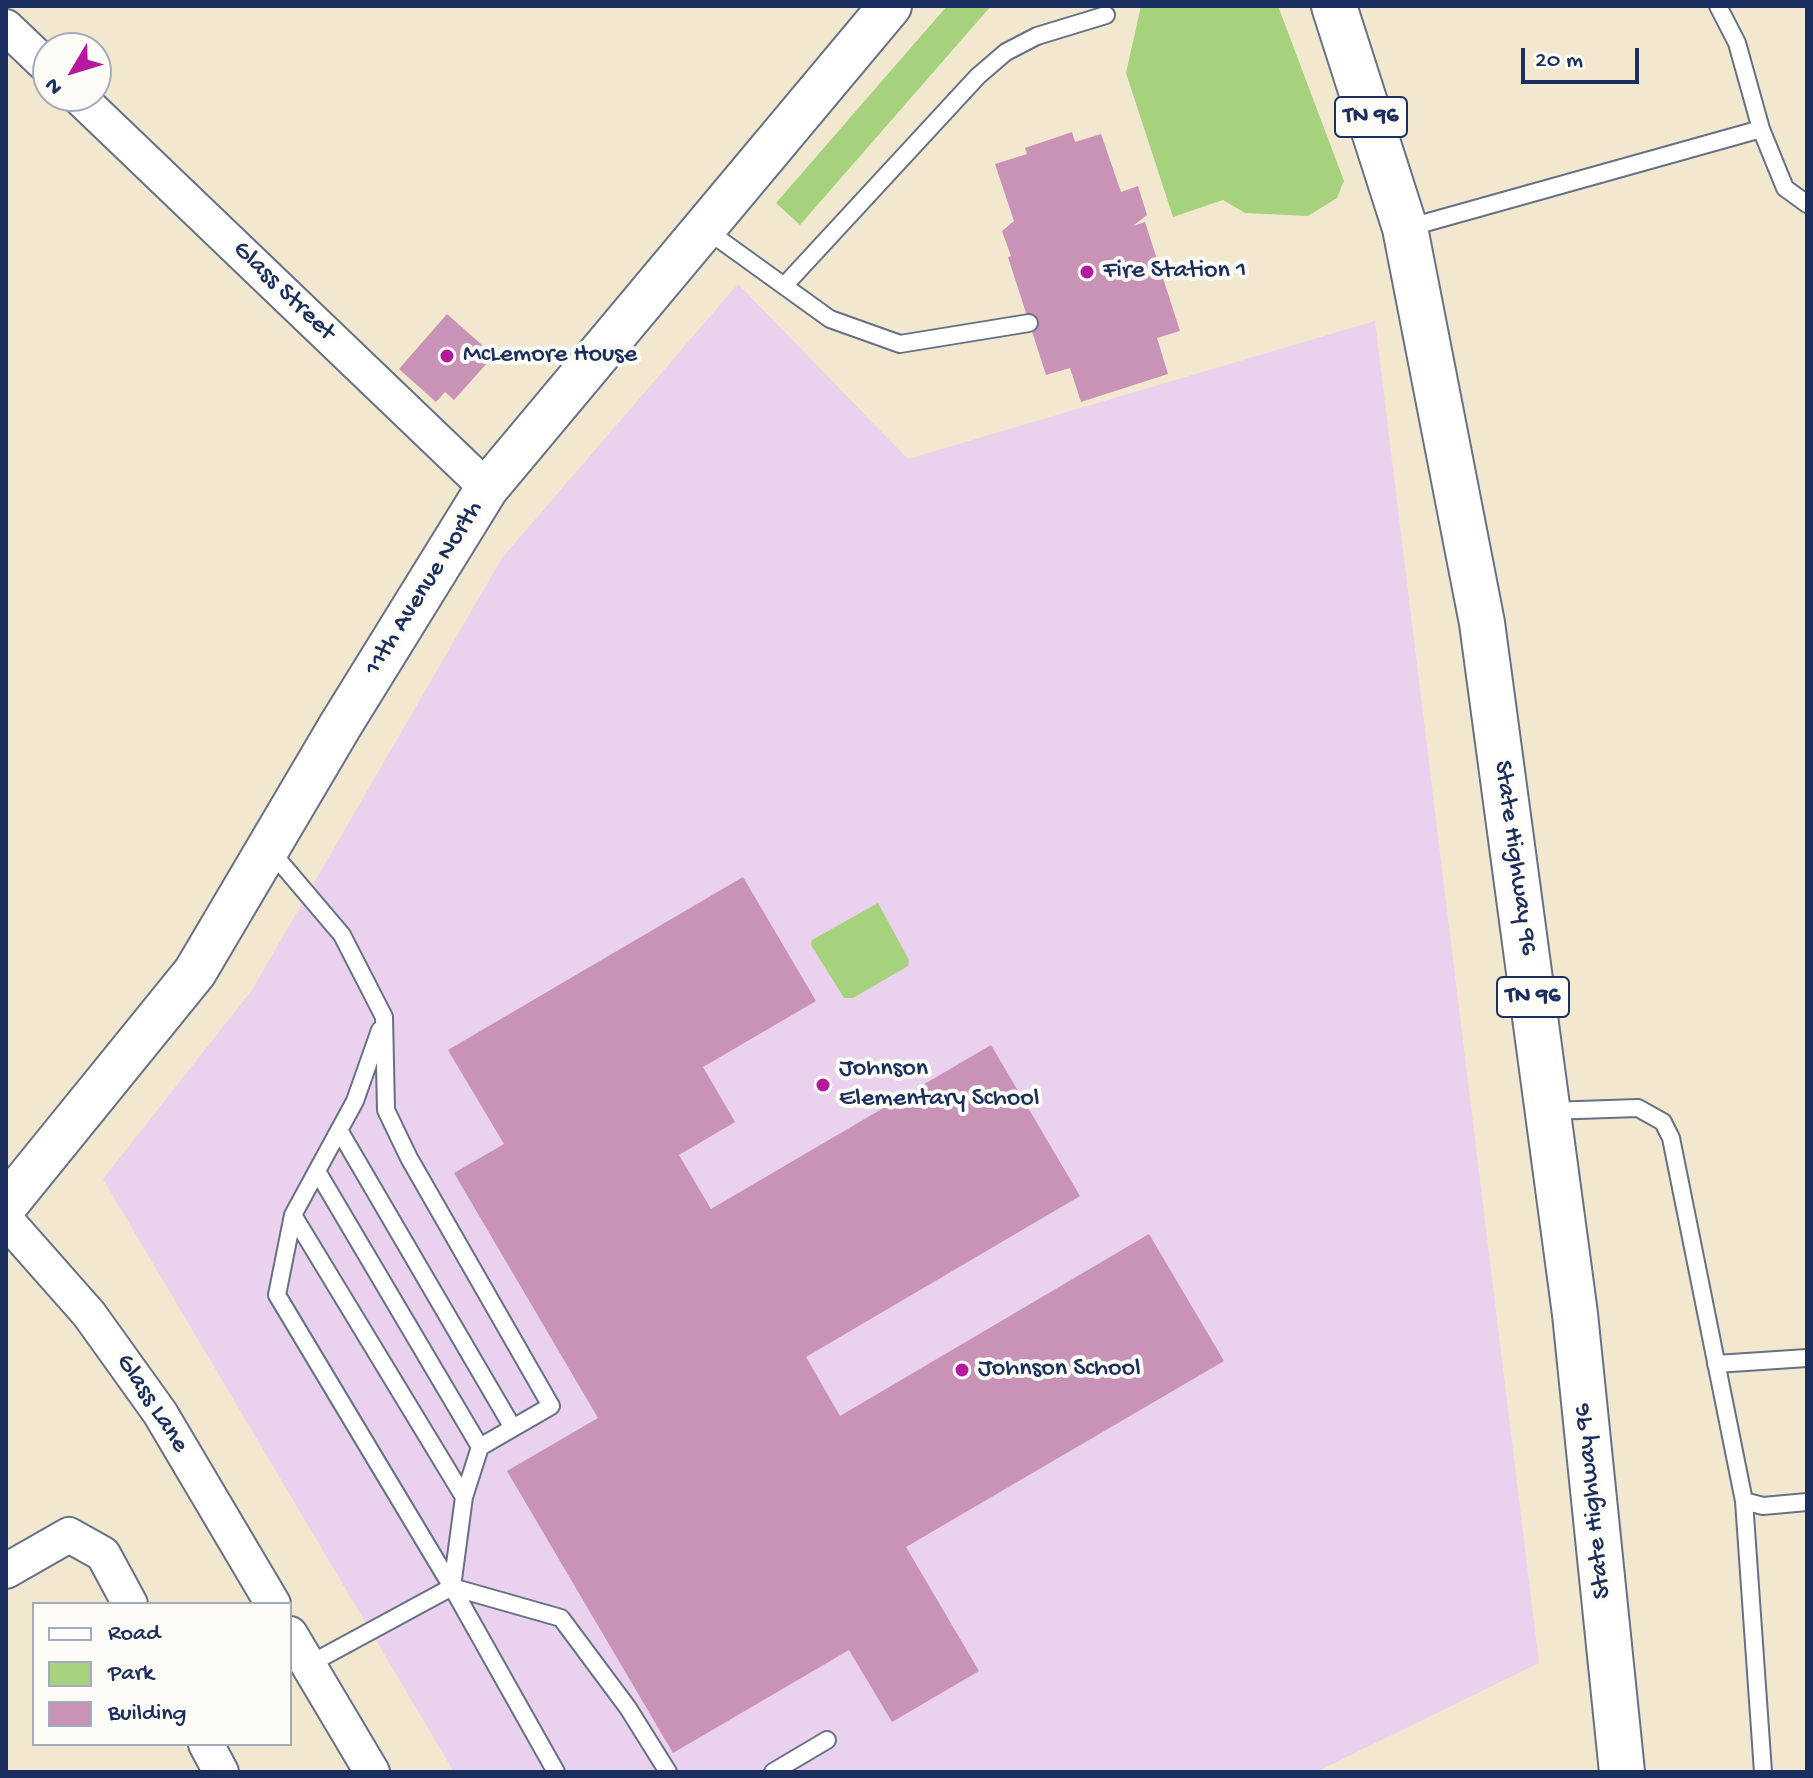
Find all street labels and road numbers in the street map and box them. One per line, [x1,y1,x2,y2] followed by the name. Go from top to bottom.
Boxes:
[1335,97,1407,137] road number: TN 96
[225,235,341,349] street label: Glass Street
[359,496,491,682] street label: 11th Avenue North
[1485,759,1543,957] street label: State Highway 96
[1497,977,1569,1017] road number: TN 96
[108,1349,194,1459] street label: Glass Lane
[1568,1402,1620,1600] street label: State Highway 96

